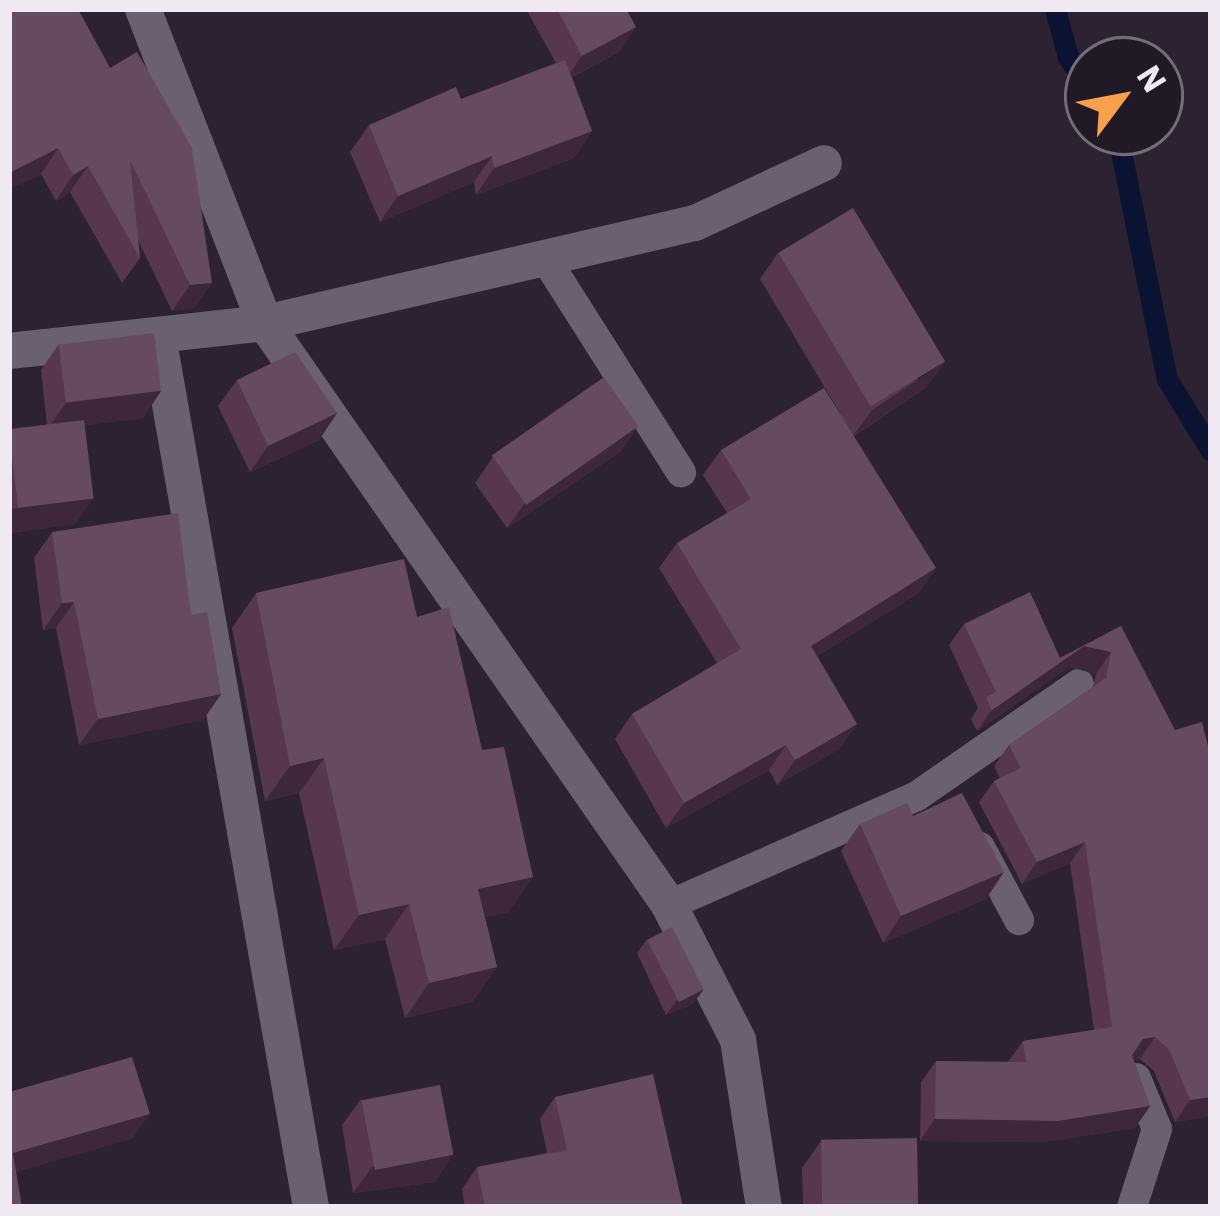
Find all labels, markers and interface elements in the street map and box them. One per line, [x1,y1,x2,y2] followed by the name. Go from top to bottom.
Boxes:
[1064,36,1184,156] north arrow
[1128,57,1177,100] text: N

